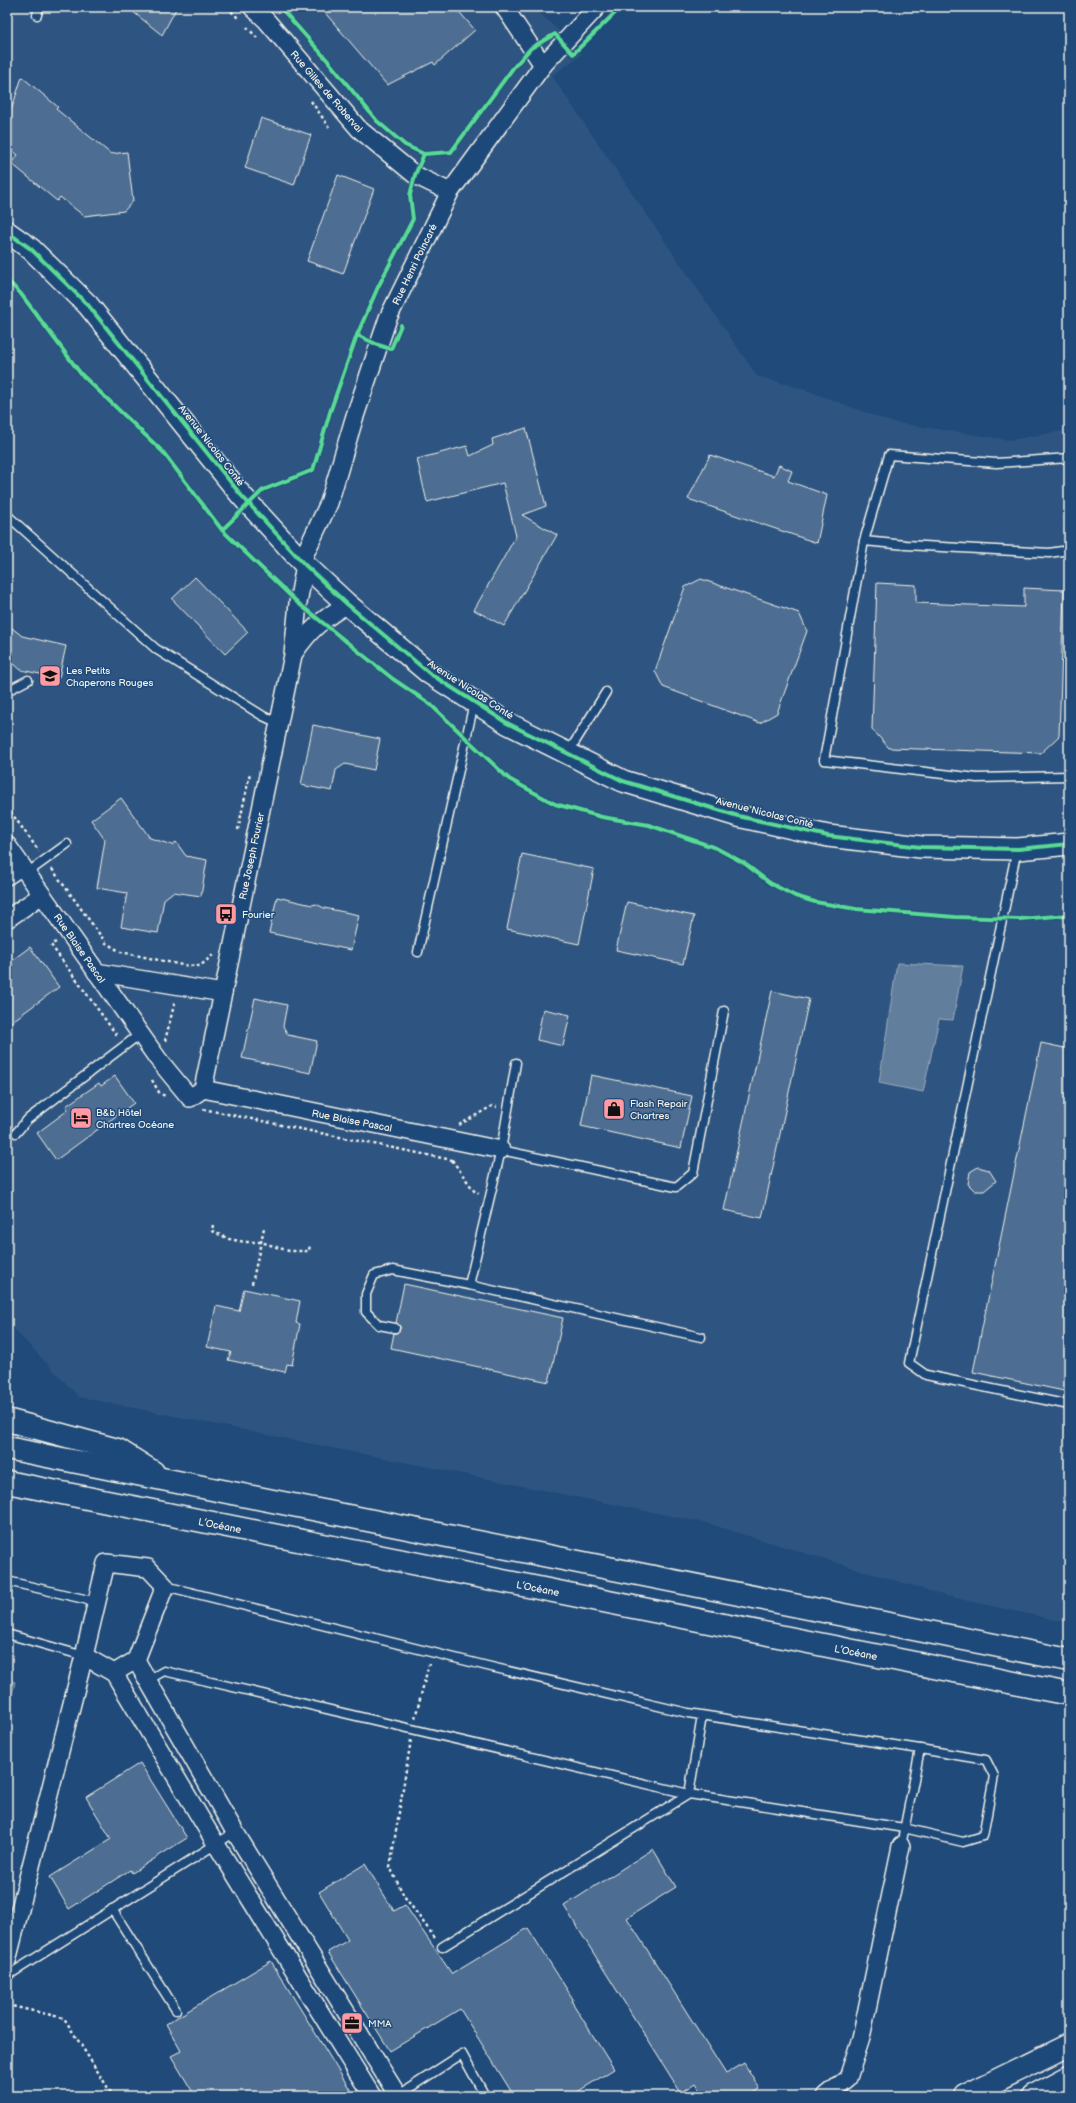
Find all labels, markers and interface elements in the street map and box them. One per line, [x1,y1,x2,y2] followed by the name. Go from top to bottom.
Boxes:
[288,48,365,135] street label: Rue Gilles de Roberval
[390,222,440,307] street label: Rue Henri Poincaré
[176,403,247,489] street label: Avenue Nicolas Conté
[425,658,516,722] street label: Avenue Nicolas Conté
[37,663,63,689] school or university icon: Les Petits Chaperons Rouges
[66,665,153,689] place label: Les Petits Chaperons Rouges
[715,795,815,831] street label: Avenue Nicolas Conté
[237,811,267,901] street label: Rue Joseph Fourier
[213,901,239,927] bus stop icon: Fourier
[242,909,275,921] place label: Fourier
[51,912,108,985] street label: Rue Blaise Pascal
[601,1096,627,1122] shop icon: Flash Repair Chartres
[630,1098,688,1122] place label: Flash Repair Chartres
[68,1105,94,1131] hotel icon: B&b Hôtel Chartres Océane
[96,1107,174,1131] place label: B&b Hôtel Chartres Océane
[311,1107,393,1135] street label: Rue Blaise Pascal
[197,1516,242,1536] street label: L’Océane
[515,1579,560,1599] street label: L’Océane
[833,1643,878,1663] street label: L’Océane
[339,2010,365,2036] office icon: MMA
[368,2018,392,2030] place label: MMA

